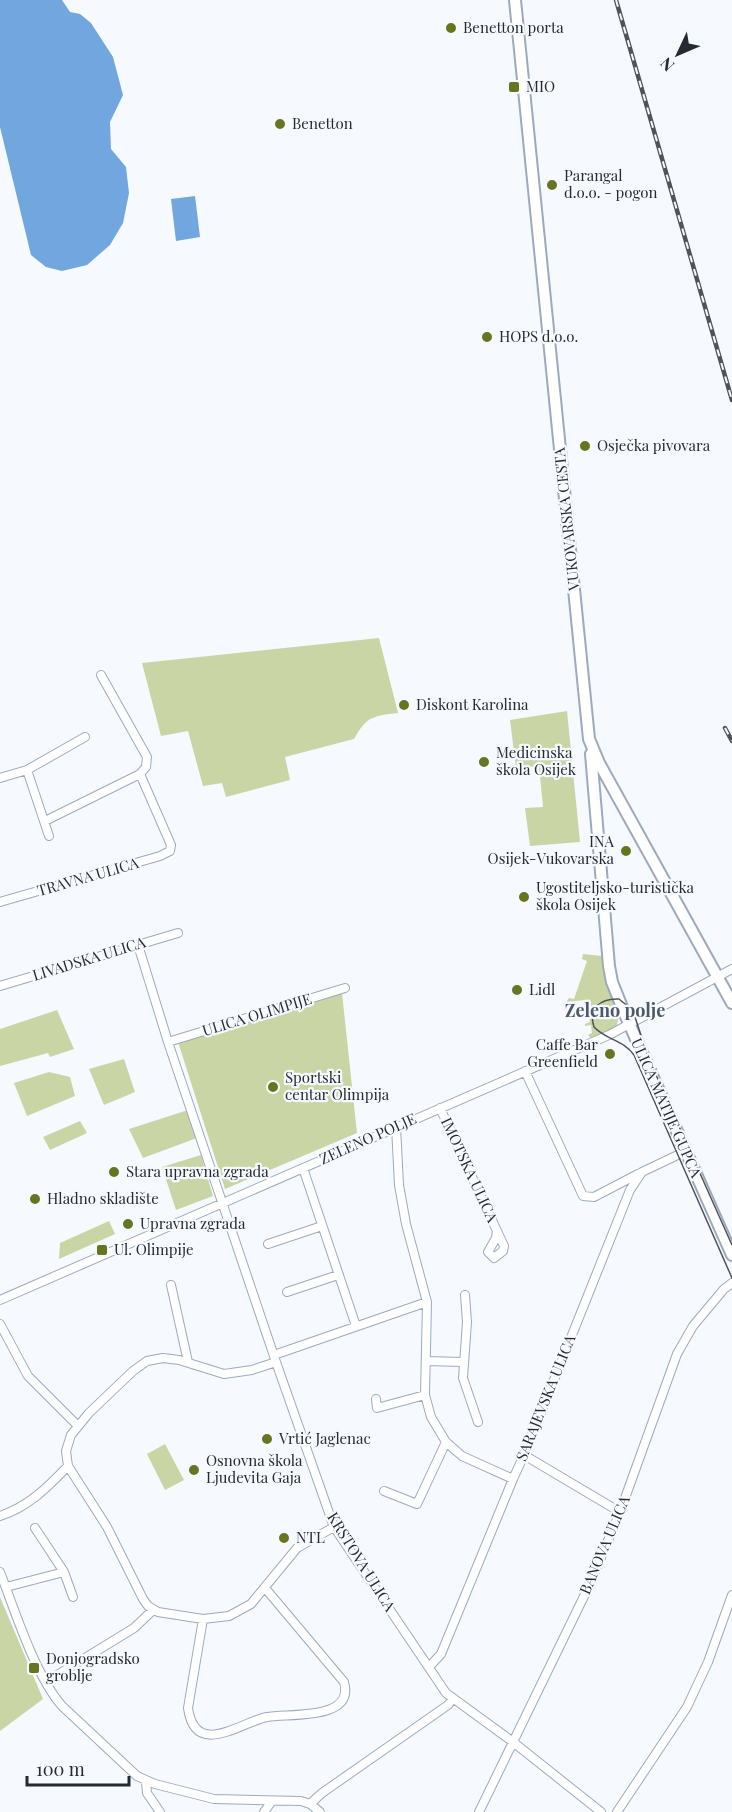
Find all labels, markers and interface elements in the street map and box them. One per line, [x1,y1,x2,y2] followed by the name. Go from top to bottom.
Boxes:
[463,17,564,37] place label: Benetton porta
[444,21,458,35] marker: Benetton porta
[648,24,708,84] north arrow
[655,53,678,76] text: N
[526,76,555,96] place label: MIO
[507,80,521,94] marker: MIO
[292,113,353,133] place label: Benetton
[273,117,287,131] marker: Benetton
[564,165,657,202] place label: Parangal d.o.o. - pogon
[545,178,559,192] marker: Parangal d.o.o. - pogon
[499,326,578,346] place label: HOPS d.o.o.
[480,330,494,344] marker: HOPS d.o.o.
[597,435,711,455] place label: Osječka pivovara
[578,439,592,453] marker: Osječka pivovara
[548,446,584,593] street label: VUKOVARSKA CESTA
[416,694,529,714] place label: Diskont Karolina
[397,698,411,712] marker: Diskont Karolina
[496,742,577,779] place label: Medicinska škola Osijek
[477,755,491,769] marker: Medicinska škola Osijek
[488,831,615,868] place label: INA Osijek-Vukovarska
[619,844,633,858] marker: INA Osijek-Vukovarska
[35,852,141,900] street label: TRAVNA ULICA
[536,877,695,914] place label: Ugostiteljsko-turistička škola Osijek
[517,890,531,904] marker: Ugostiteljsko-turistička škola Osijek
[30,931,148,985] street label: LIVADSKA ULICA
[529,979,555,999] place label: Lidl
[510,983,524,997] marker: Lidl
[200,988,314,1040] street label: ULICA OLIMPIJE
[565,998,665,1022] district label: Zeleno polje
[527,1034,598,1071] place label: Caffe Bar Greenfield
[627,1035,707,1181] street label: ULICA MATIJE GUPCA
[603,1047,617,1061] marker: Caffe Bar Greenfield
[285,1067,390,1104] place label: Sportski centar Olimpija
[266,1080,280,1094] marker: Sportski centar Olimpija
[316,1108,419,1168] street label: ZELENO POLJE
[437,1114,503,1226] street label: IMOTSKA ULICA
[126,1161,269,1181] place label: Stara upravna zgrada
[107,1165,121,1179] marker: Stara upravna zgrada
[47,1188,159,1208] place label: Hladno skladište
[28,1192,42,1206] marker: Hladno skladište
[140,1213,246,1233] place label: Upravna zgrada
[121,1217,135,1231] marker: Upravna zgrada
[114,1239,194,1259] place label: Ul. Olimpije
[95,1243,109,1257] marker: Ul. Olimpije
[511,1331,580,1464] street label: SARAJEVSKA ULICA
[278,1428,371,1448] place label: Vrtić Jaglenac
[260,1432,274,1446] marker: Vrtić Jaglenac
[206,1450,303,1487] place label: Osnovna škola Ljudevita Gaja
[187,1463,201,1477] marker: Osnovna škola Ljudevita Gaja
[574,1492,634,1597] street label: BANOVA ULICA
[323,1508,401,1615] street label: KRSTOVA ULICA
[296,1527,325,1547] place label: NTL
[277,1531,291,1545] marker: NTL
[46,1648,140,1685] place label: Donjogradsko groblje
[27,1661,41,1675] marker: Donjogradsko groblje
[27,1749,129,1787] scale bar
[36,1757,85,1781] text: 100 m

